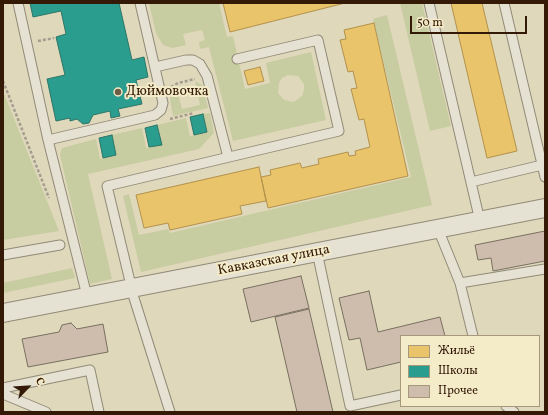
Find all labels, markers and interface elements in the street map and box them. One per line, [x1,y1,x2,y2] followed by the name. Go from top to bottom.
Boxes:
[412,8,529,34] scale bar
[417,15,443,31] text: 50 m
[126,84,209,100] place label: Дюймовочка
[113,87,123,97] marker: Дюймовочка
[217,242,331,280] street label: Кавказская улица
[400,335,540,407] legend
[438,343,475,359] text: Жильё
[438,363,478,379] text: Школы
[8,367,48,407] north arrow
[31,375,48,388] text: С
[438,383,478,399] text: Прочее

